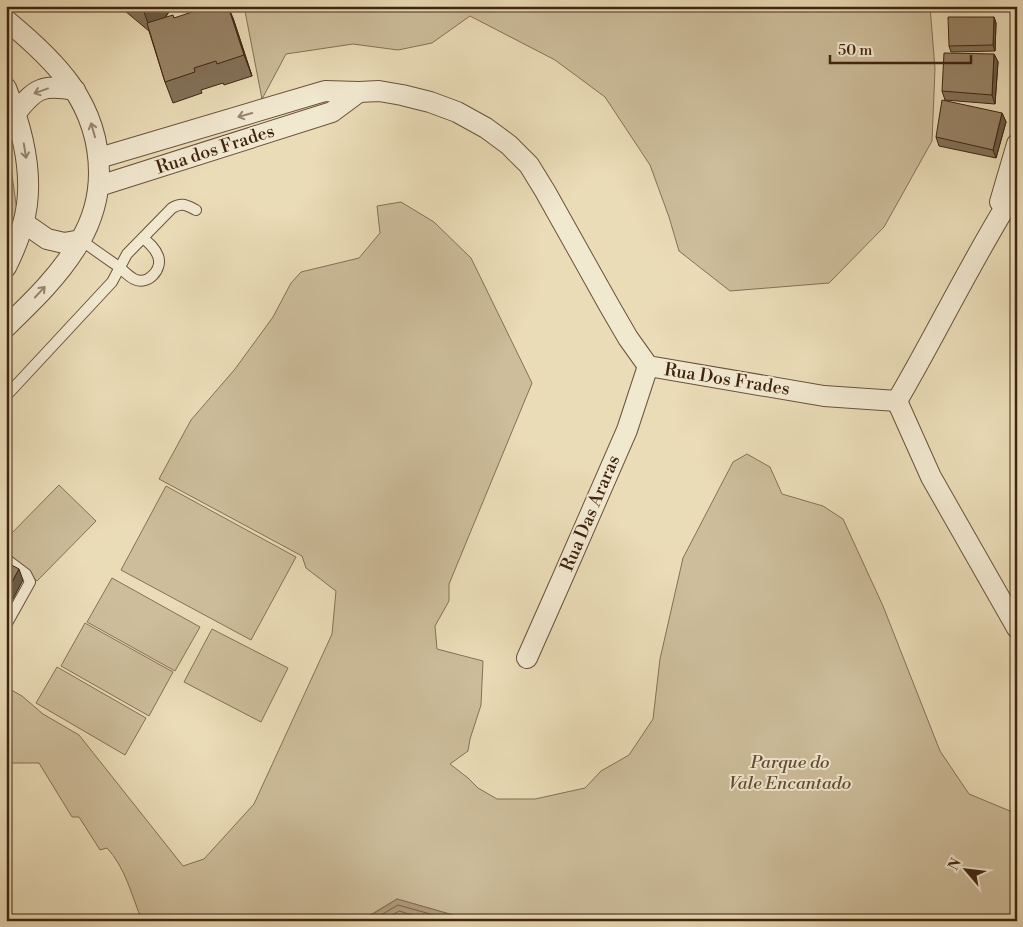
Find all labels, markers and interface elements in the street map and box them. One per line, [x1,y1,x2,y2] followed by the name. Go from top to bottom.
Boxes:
[830,32,972,64] scale bar
[838,41,872,60] text: 50 m
[33,86,49,96] one-way arrow
[237,110,253,120] one-way arrow
[153,119,277,179] street label: Rua dos Frades
[87,123,97,139] one-way arrow
[20,143,30,159] one-way arrow
[34,286,46,299] one-way arrow
[662,358,791,401] street label: Rua Dos Frades
[556,452,625,575] street label: Rua Das Araras
[729,751,851,795] park label: Parque do Vale Encantado
[940,844,990,894] north arrow
[945,855,966,873] text: N

